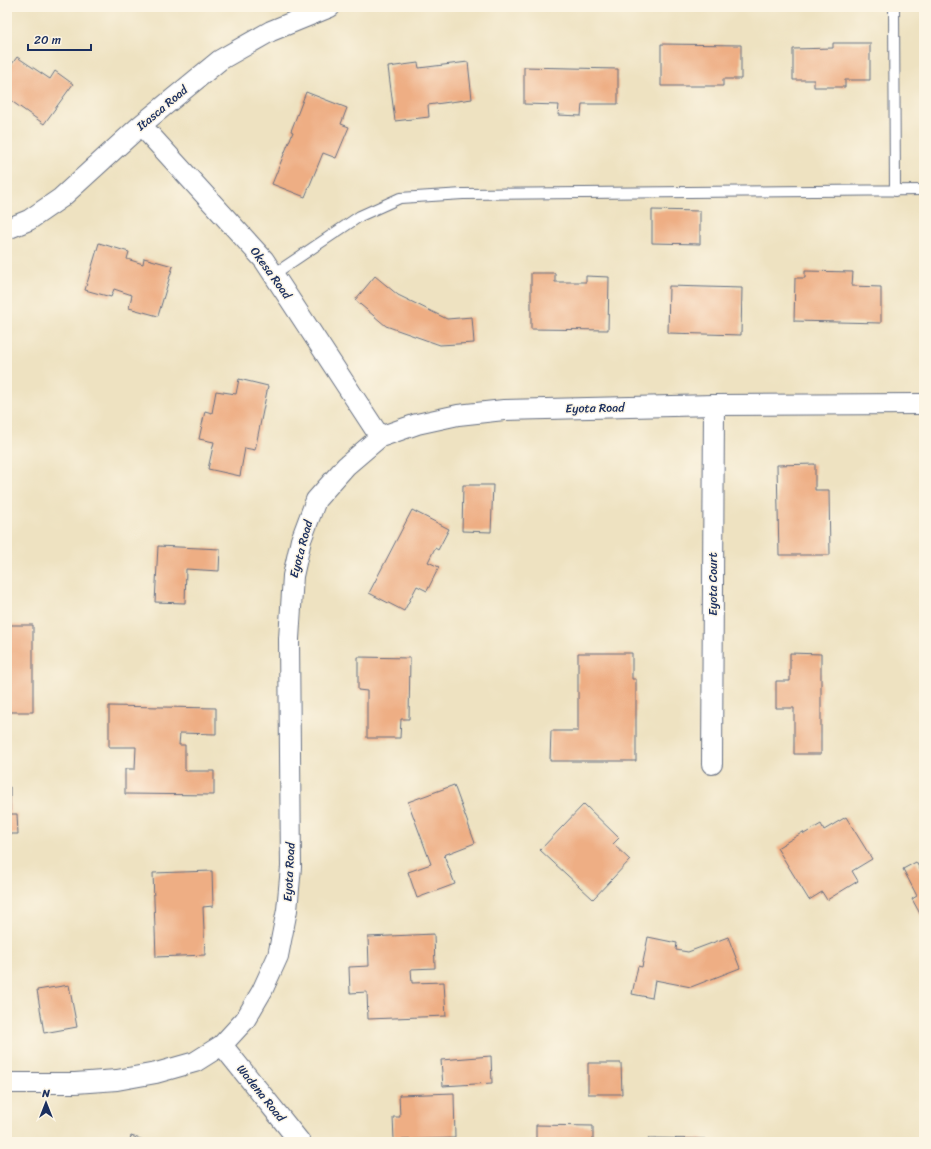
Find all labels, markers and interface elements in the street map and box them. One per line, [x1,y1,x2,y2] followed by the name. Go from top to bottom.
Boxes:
[28,26,91,52] scale bar
[34,29,61,51] text: 20 m
[130,78,194,137] street label: Itasca Road
[244,242,298,305] street label: Okesa Road
[565,396,625,420] street label: Eyota Road
[283,517,319,580] street label: Eyota Road
[702,552,724,616] street label: Eyota Court
[276,841,302,902] street label: Eyota Road
[231,1059,292,1127] street label: Wadena Road
[26,1083,66,1123] north arrow
[41,1084,50,1103] text: N

